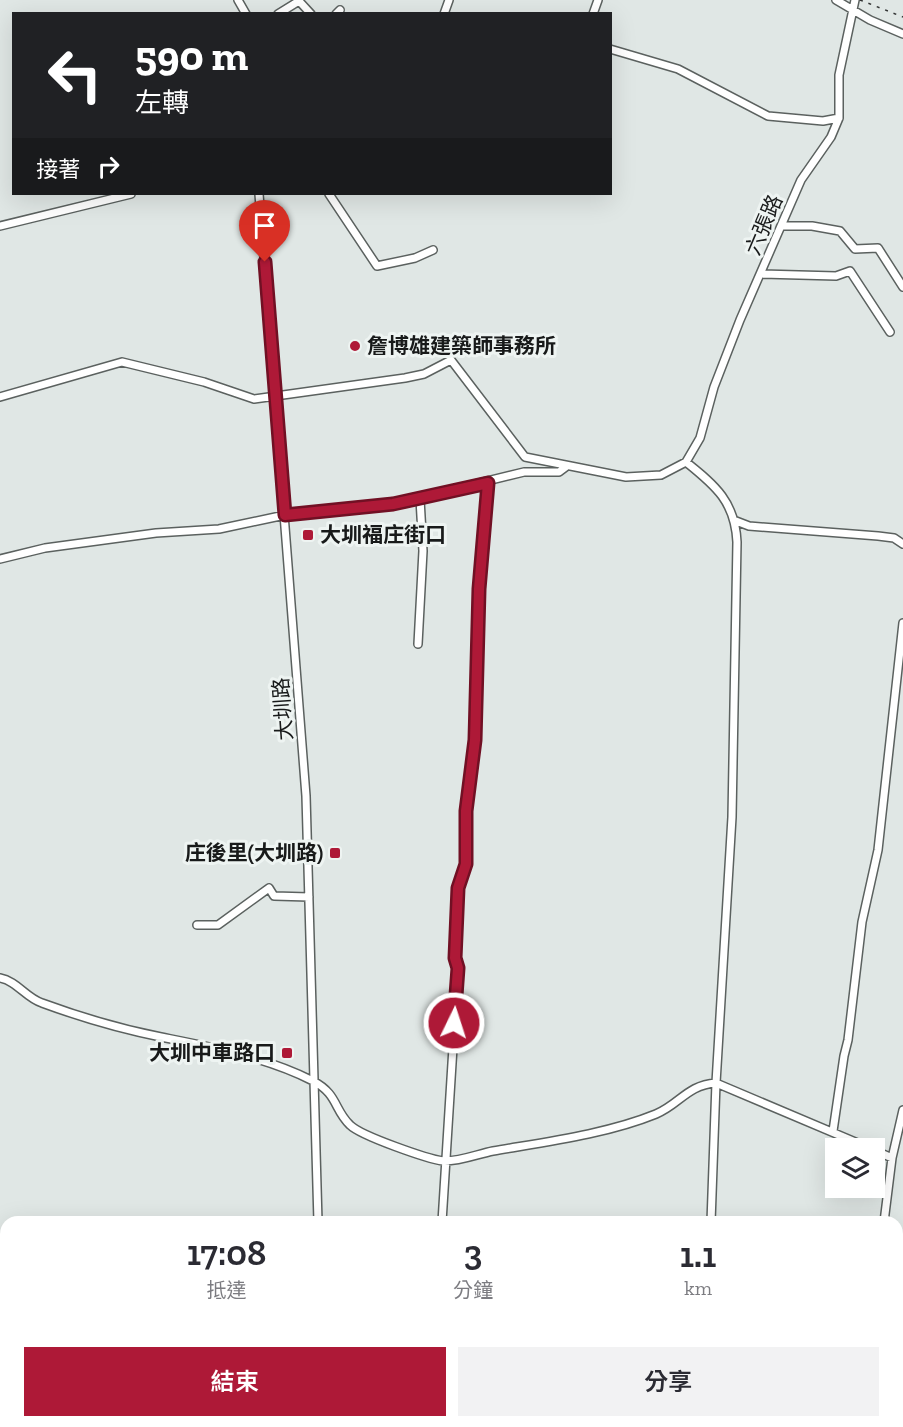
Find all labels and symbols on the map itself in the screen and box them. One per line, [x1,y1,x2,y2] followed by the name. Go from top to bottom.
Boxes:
[740,191,787,259] street label: 六張路
[239,200,290,262] pin
[367,333,556,358] place label: 詹博雄建築師事務所
[348,339,362,353] marker: 詹博雄建築師事務所
[320,522,446,547] place label: 大圳福庄街口
[301,528,315,542] marker: 大圳福庄街口
[268,677,297,741] street label: 大圳路
[185,840,323,865] place label: 庄後里(大圳路)
[328,846,342,860] marker: 庄後里(大圳路)
[422,991,486,1055] position arrow
[149,1040,275,1065] place label: 大圳中車路口
[280,1046,294,1060] marker: 大圳中車路口

